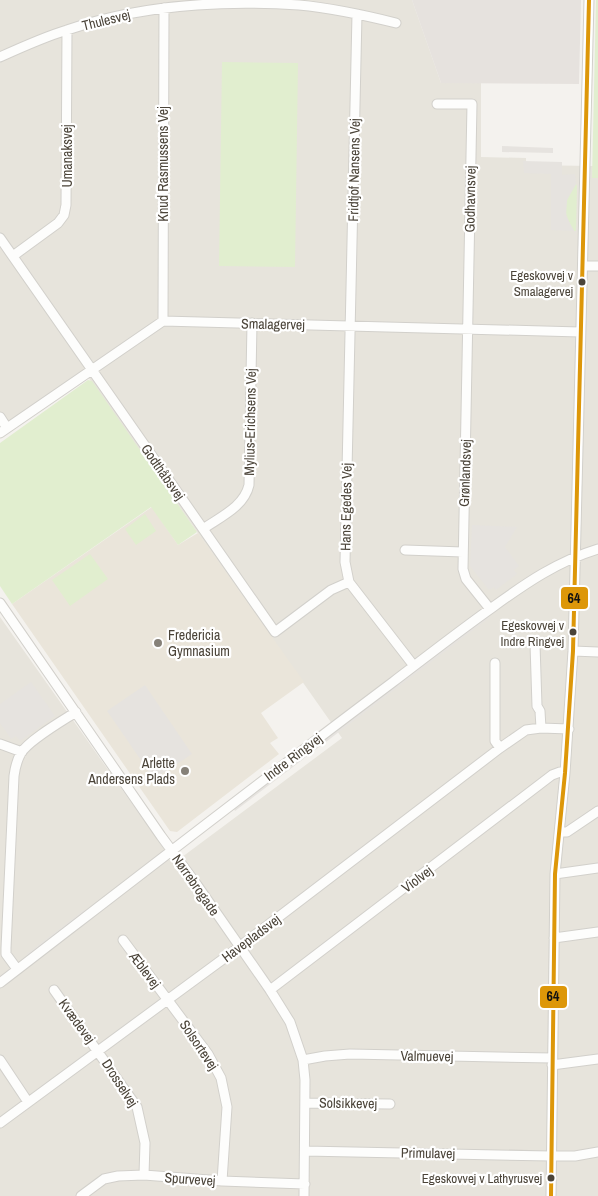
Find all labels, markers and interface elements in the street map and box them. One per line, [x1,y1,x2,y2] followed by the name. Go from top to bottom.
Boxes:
[80,5,132,35] street label: Thulesvej
[154,106,172,222] street label: Knud Rasmussens Vej
[344,118,364,222] street label: Fridtjof Nansens Vej
[58,124,76,188] street label: Umanaksvej
[460,165,480,233] street label: Godhavnsvej
[510,267,574,300] place label: Egeskovvej v Smalagervej
[577,277,587,287] marker: Egeskovvej v Smalagervej
[241,314,305,334] street label: Smalagervej
[240,368,260,476] street label: Mylius-Erichsens Vej
[455,439,475,507] street label: Grønlandsvej
[137,440,189,504] street label: Godthåbsvej
[336,463,356,551] street label: Hans Egedes Vej
[560,586,589,610] line badge: 64
[568,589,581,607] text: 64
[501,617,565,650] place label: Egeskovvej v Indre Ringvej
[168,626,230,660] place label: Fredericia Gymnasium
[568,627,578,637] marker: Egeskovvej v Indre Ringvej
[152,637,164,649] marker: Fredericia Gymnasium
[260,729,326,785] street label: Indre Ringvej
[87,754,175,788] place label: Arlette Andersens Plads
[179,765,191,777] marker: Arlette Andersens Plads
[168,851,224,919] street label: Nørrebrogade
[398,862,436,896] street label: Violvej
[218,910,284,966] street label: Havepladsvej
[125,947,165,992] street label: Æblevej
[539,985,568,1009] line badge: 64
[547,987,560,1005] text: 64
[55,995,99,1047] street label: Kvædevej
[176,1016,222,1074] street label: Solsortevej
[400,1047,454,1065] street label: Valmuevej
[98,1056,142,1110] street label: Drosselvej
[319,1093,377,1113] street label: Solsikkevej
[401,1144,455,1162] street label: Primulavej
[164,1168,216,1190] street label: Spurvevej
[422,1170,542,1187] place label: Egeskovvej v Lathyrusvej
[546,1173,556,1183] marker: Egeskovvej v Lathyrusvej

